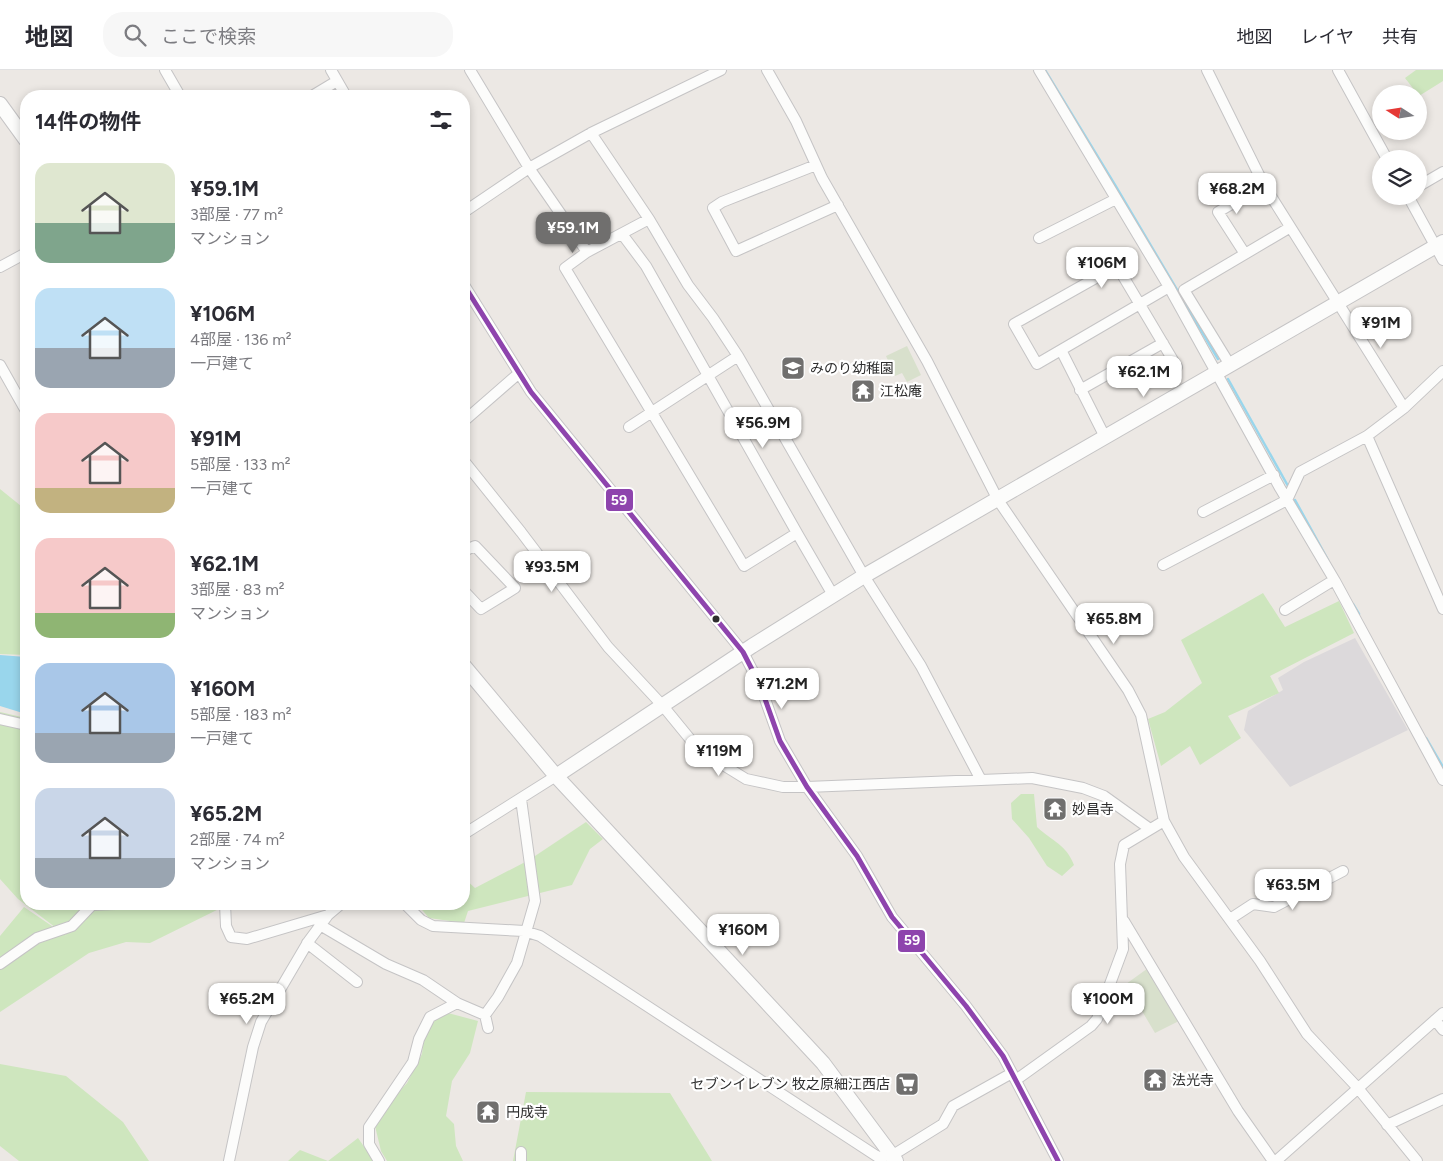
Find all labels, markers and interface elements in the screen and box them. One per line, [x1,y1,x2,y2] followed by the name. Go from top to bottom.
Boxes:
[103,12,453,57] search box
[121,21,149,49] icon: search
[25,22,73,51] text: 地図
[161,25,256,48] text: ここで検索
[1237,26,1273,48] text: 地図
[1301,26,1354,48] text: レイヤ
[1382,26,1418,48] text: 共有
[1372,85,1428,140] north arrow
[1372,85,1427,205] map controls
[427,106,455,134] icon: filters
[35,109,141,134] text: 14件の物件
[1372,150,1427,205] button: layers
[1196,172,1278,215] pin: ¥68.2M
[190,176,259,201] text: ¥59.1M
[1209,179,1265,198] text: ¥68.2M
[75,183,135,243] icon: home
[190,205,283,224] text: 3部屋 · 77 m²
[532,212,614,254] pin: ¥59.1M
[547,218,599,237] text: ¥59.1M
[190,229,270,248] text: マンション
[1067,246,1137,289] pin: ¥106M
[1077,253,1127,272] text: ¥106M
[190,301,255,326] text: ¥106M
[1351,306,1411,349] pin: ¥91M
[75,308,135,368] icon: home
[1361,313,1401,332] text: ¥91M
[190,330,292,349] text: 4部屋 · 136 m²
[190,354,254,373] text: 一戸建て
[780,355,806,381] school or university icon: みのり幼稚園
[1103,356,1185,398] pin: ¥62.1M
[810,360,894,377] place label: みのり幼稚園
[1118,362,1170,381] text: ¥62.1M
[850,378,876,404] temple icon: 江松庵
[880,383,922,400] place label: 江松庵
[722,406,804,449] pin: ¥56.9M
[735,413,791,432] text: ¥56.9M
[190,426,242,451] text: ¥91M
[75,433,135,493] icon: home
[190,455,291,474] text: 5部屋 · 133 m²
[190,479,254,498] text: 一戸建て
[605,488,634,512] line badge: 59
[611,492,627,509] text: 59
[511,550,593,593] pin: ¥93.5M
[190,551,259,576] text: ¥62.1M
[525,557,579,576] text: ¥93.5M
[75,558,135,618] icon: home
[190,580,285,599] text: 3部屋 · 83 m²
[1073,602,1155,645] pin: ¥65.8M
[190,604,270,623] text: マンション
[1086,609,1142,628] text: ¥65.8M
[711,614,721,624] unlabelled marker
[741,668,823,710] pin: ¥71.2M
[756,674,808,693] text: ¥71.2M
[190,676,255,701] text: ¥160M
[75,683,135,743] icon: home
[190,705,292,724] text: 5部屋 · 183 m²
[190,729,254,748] text: 一戸建て
[684,734,754,777] pin: ¥119M
[696,741,742,760] text: ¥119M
[1042,796,1068,822] temple icon: 妙昌寺
[190,801,262,826] text: ¥65.2M
[1072,801,1114,818] place label: 妙昌寺
[75,808,135,868] icon: home
[190,830,285,849] text: 2部屋 · 74 m²
[190,854,270,873] text: マンション
[1252,868,1334,911] pin: ¥63.5M
[1266,875,1320,894] text: ¥63.5M
[708,914,778,956] pin: ¥160M
[718,920,768,939] text: ¥160M
[897,929,926,953] line badge: 59
[904,932,920,949] text: 59
[206,982,288,1025] pin: ¥65.2M
[1073,982,1143,1025] pin: ¥100M
[219,989,275,1008] text: ¥65.2M
[1083,989,1133,1008] text: ¥100M
[1142,1067,1168,1093] temple icon: 法光寺
[894,1071,920,1097] supermarket icon: セブンイレブン 牧之原細江西店
[1172,1072,1214,1089] place label: 法光寺
[691,1076,890,1093] place label: セブンイレブン 牧之原細江西店
[475,1099,501,1125] temple icon: 円成寺
[506,1104,548,1121] place label: 円成寺

